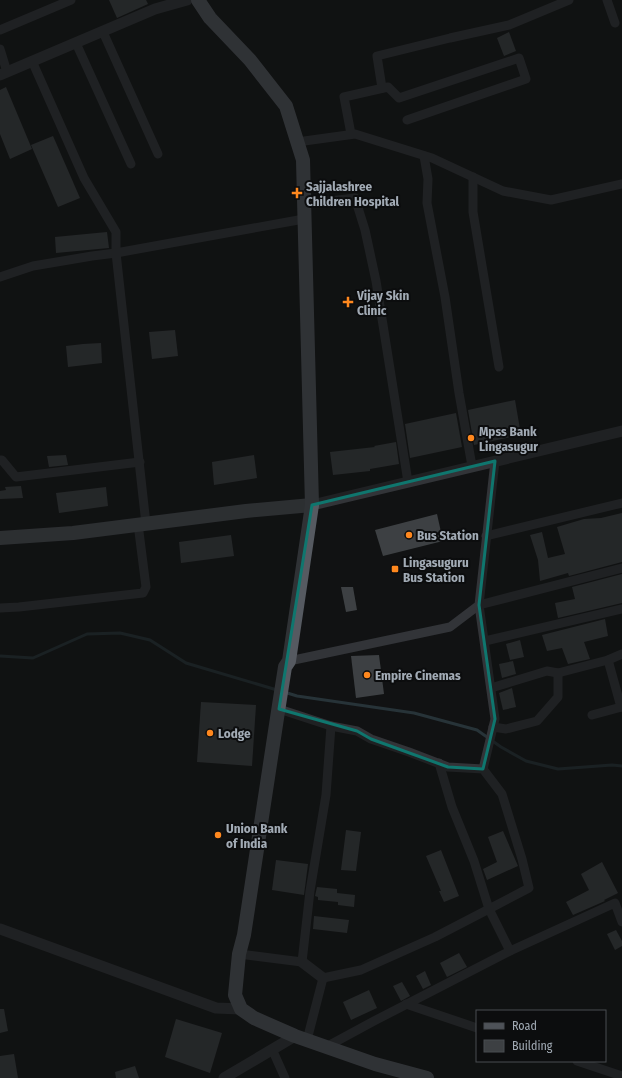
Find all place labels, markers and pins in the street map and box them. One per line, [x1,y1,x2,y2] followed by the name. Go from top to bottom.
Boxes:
[306,179,400,209] place label: Sajjalashree Children Hospital
[291,187,303,199] marker: Sajjalashree Children Hospital
[356,288,409,318] place label: Vijay Skin Clinic
[342,296,354,308] marker: Vijay Skin Clinic
[479,424,538,454] place label: Mpss Bank Lingasugur
[466,433,476,443] marker: Mpss Bank Lingasugur
[417,528,479,543] place label: Bus Station
[404,530,414,540] marker: Bus Station
[403,555,469,585] place label: Lingasuguru Bus Station
[390,564,400,574] marker: Lingasuguru Bus Station
[375,668,461,683] place label: Empire Cinemas
[362,670,372,680] marker: Empire Cinemas
[218,726,251,741] place label: Lodge
[205,728,215,738] marker: Lodge
[226,821,288,851] place label: Union Bank of India
[213,830,223,840] marker: Union Bank of India

